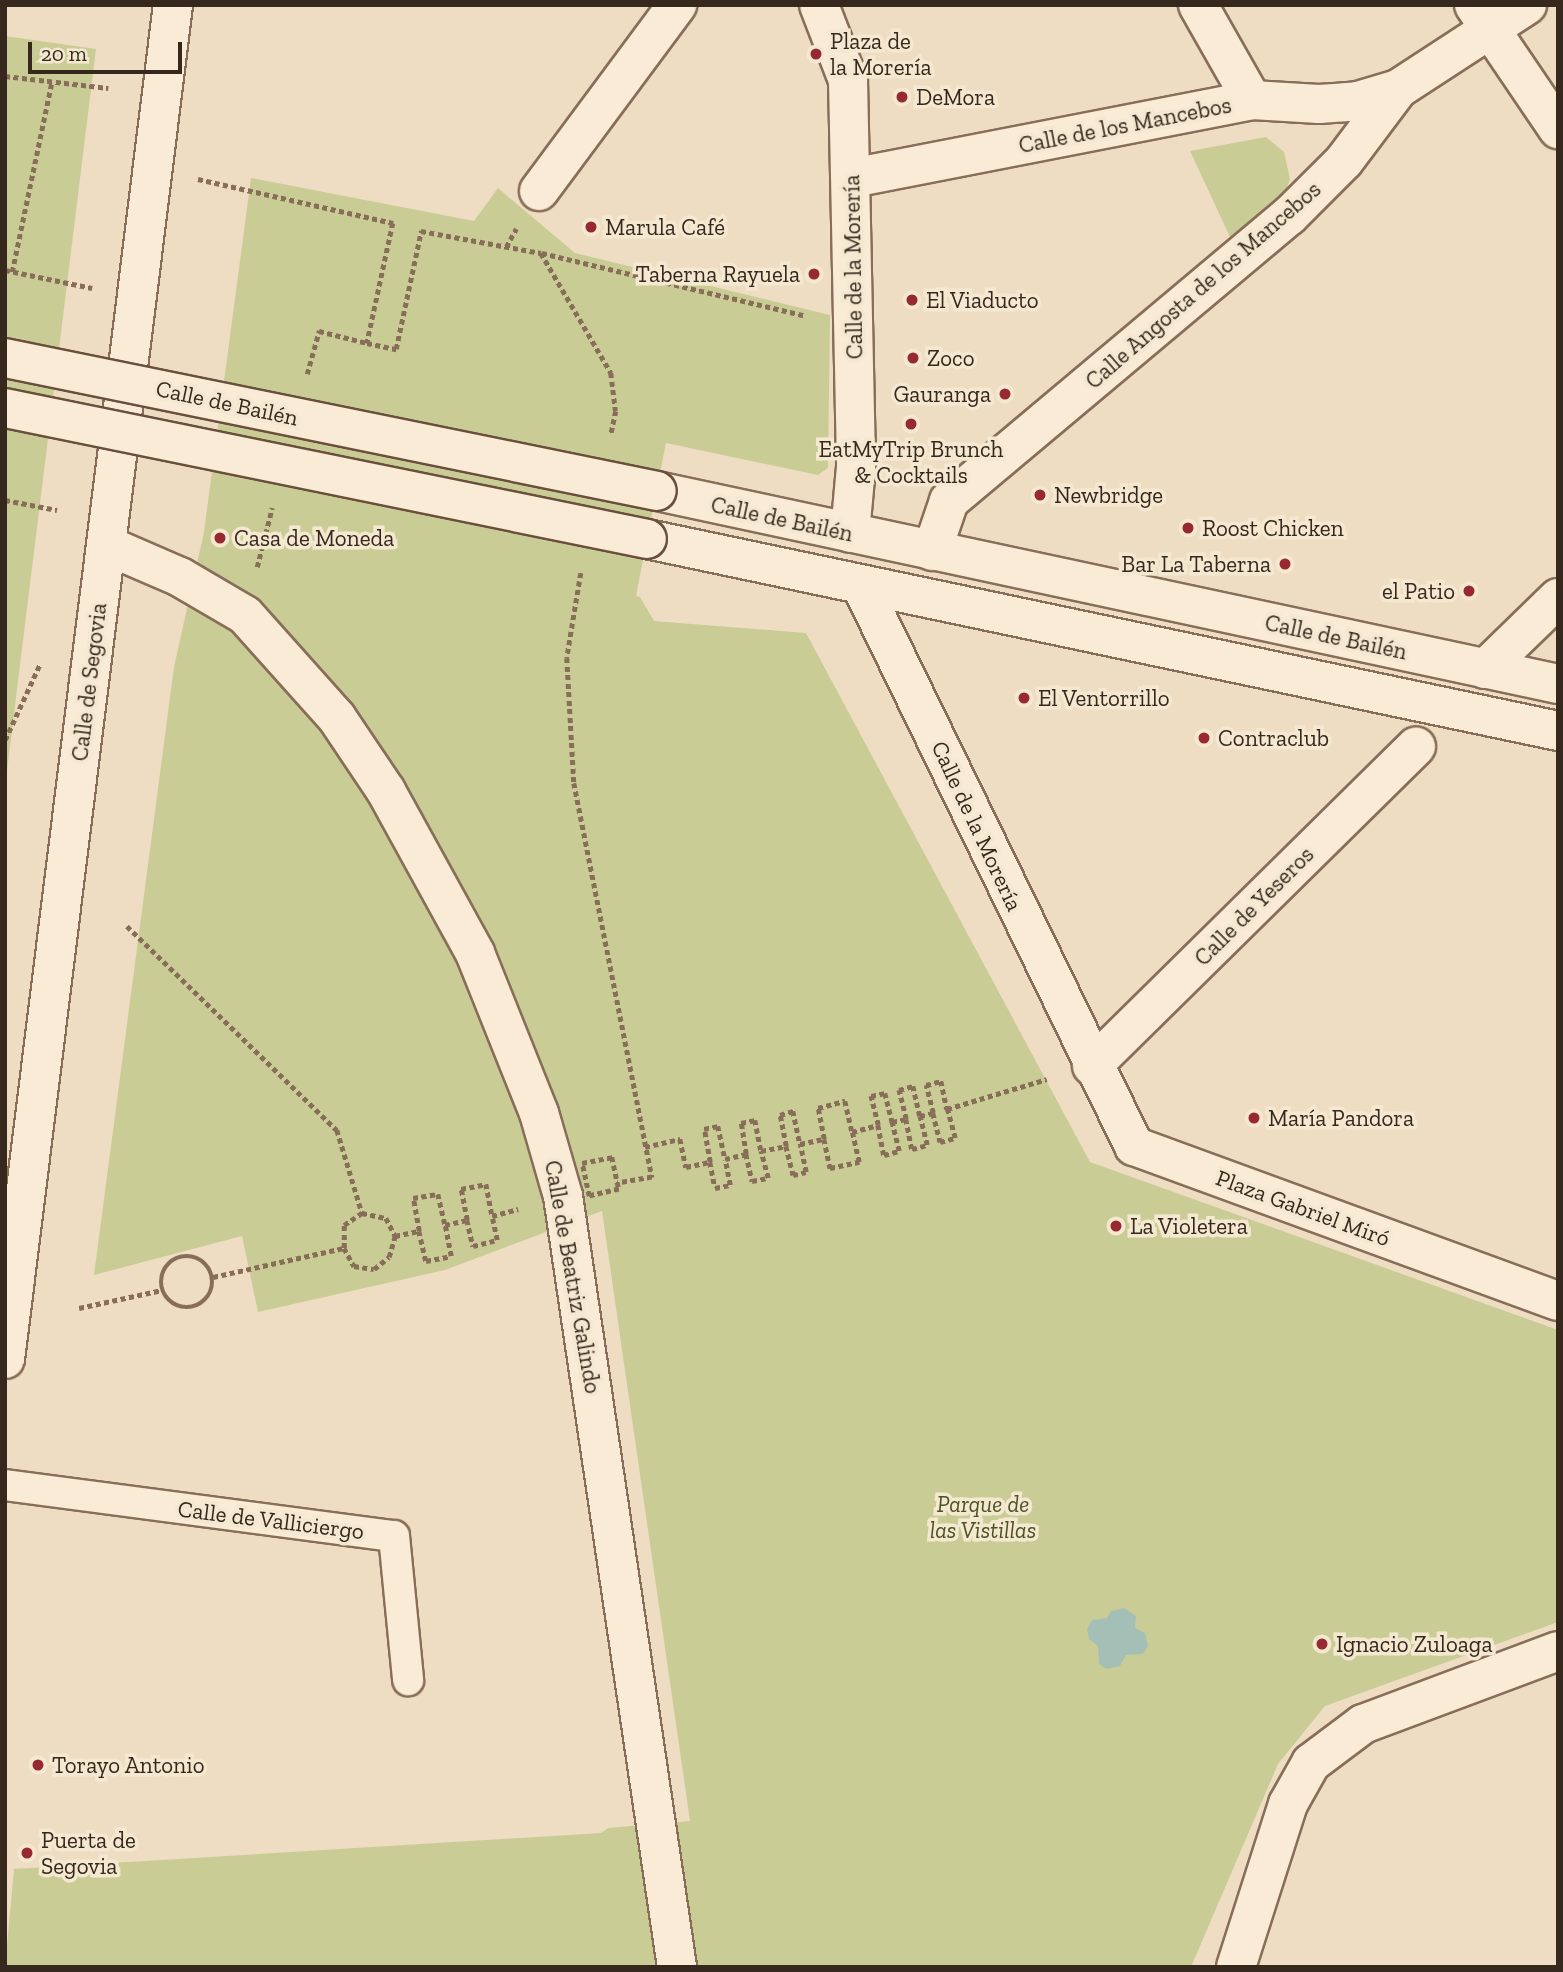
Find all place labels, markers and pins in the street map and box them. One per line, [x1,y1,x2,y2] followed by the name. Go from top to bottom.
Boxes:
[830,27,932,81] place label: Plaza de la Morería
[808,46,824,62] marker: Plaza de la Morería
[916,83,995,111] place label: DeMora
[894,89,910,105] marker: DeMora
[605,213,725,241] place label: Marula Café
[583,219,599,235] marker: Marula Café
[636,260,800,288] place label: Taberna Rayuela
[806,266,822,282] marker: Taberna Rayuela
[926,286,1039,314] place label: El Viaducto
[904,292,920,308] marker: El Viaducto
[927,344,974,372] place label: Zoco
[905,350,921,366] marker: Zoco
[893,380,991,408] place label: Gauranga
[997,386,1013,402] marker: Gauranga
[903,416,919,432] marker: EatMyTrip Brunch & Cocktails
[819,435,1003,489] place label: EatMyTrip Brunch & Cocktails
[1054,481,1163,509] place label: Newbridge
[1032,487,1048,503] marker: Newbridge
[1202,514,1344,542] place label: Roost Chicken
[1180,520,1196,536] marker: Roost Chicken
[234,524,394,552] place label: Casa de Moneda
[212,530,228,546] marker: Casa de Moneda
[1121,550,1271,578] place label: Bar La Taberna
[1277,556,1293,572] marker: Bar La Taberna
[1382,577,1455,605] place label: el Patio
[1461,583,1477,599] marker: el Patio
[1038,684,1170,712] place label: El Ventorrillo
[1016,690,1032,706] marker: El Ventorrillo
[1218,724,1329,752] place label: Contraclub
[1196,730,1212,746] marker: Contraclub
[1268,1104,1414,1132] place label: María Pandora
[1246,1110,1262,1126] marker: María Pandora
[1130,1212,1249,1240] place label: La Violetera
[1108,1218,1124,1234] marker: La Violetera
[1336,1630,1493,1658] place label: Ignacio Zuloaga
[1314,1636,1330,1652] marker: Ignacio Zuloaga
[52,1751,205,1779] place label: Torayo Antonio
[30,1757,46,1773] marker: Torayo Antonio
[41,1826,136,1880] place label: Puerta de Segovia
[19,1845,35,1861] marker: Puerta de Segovia

